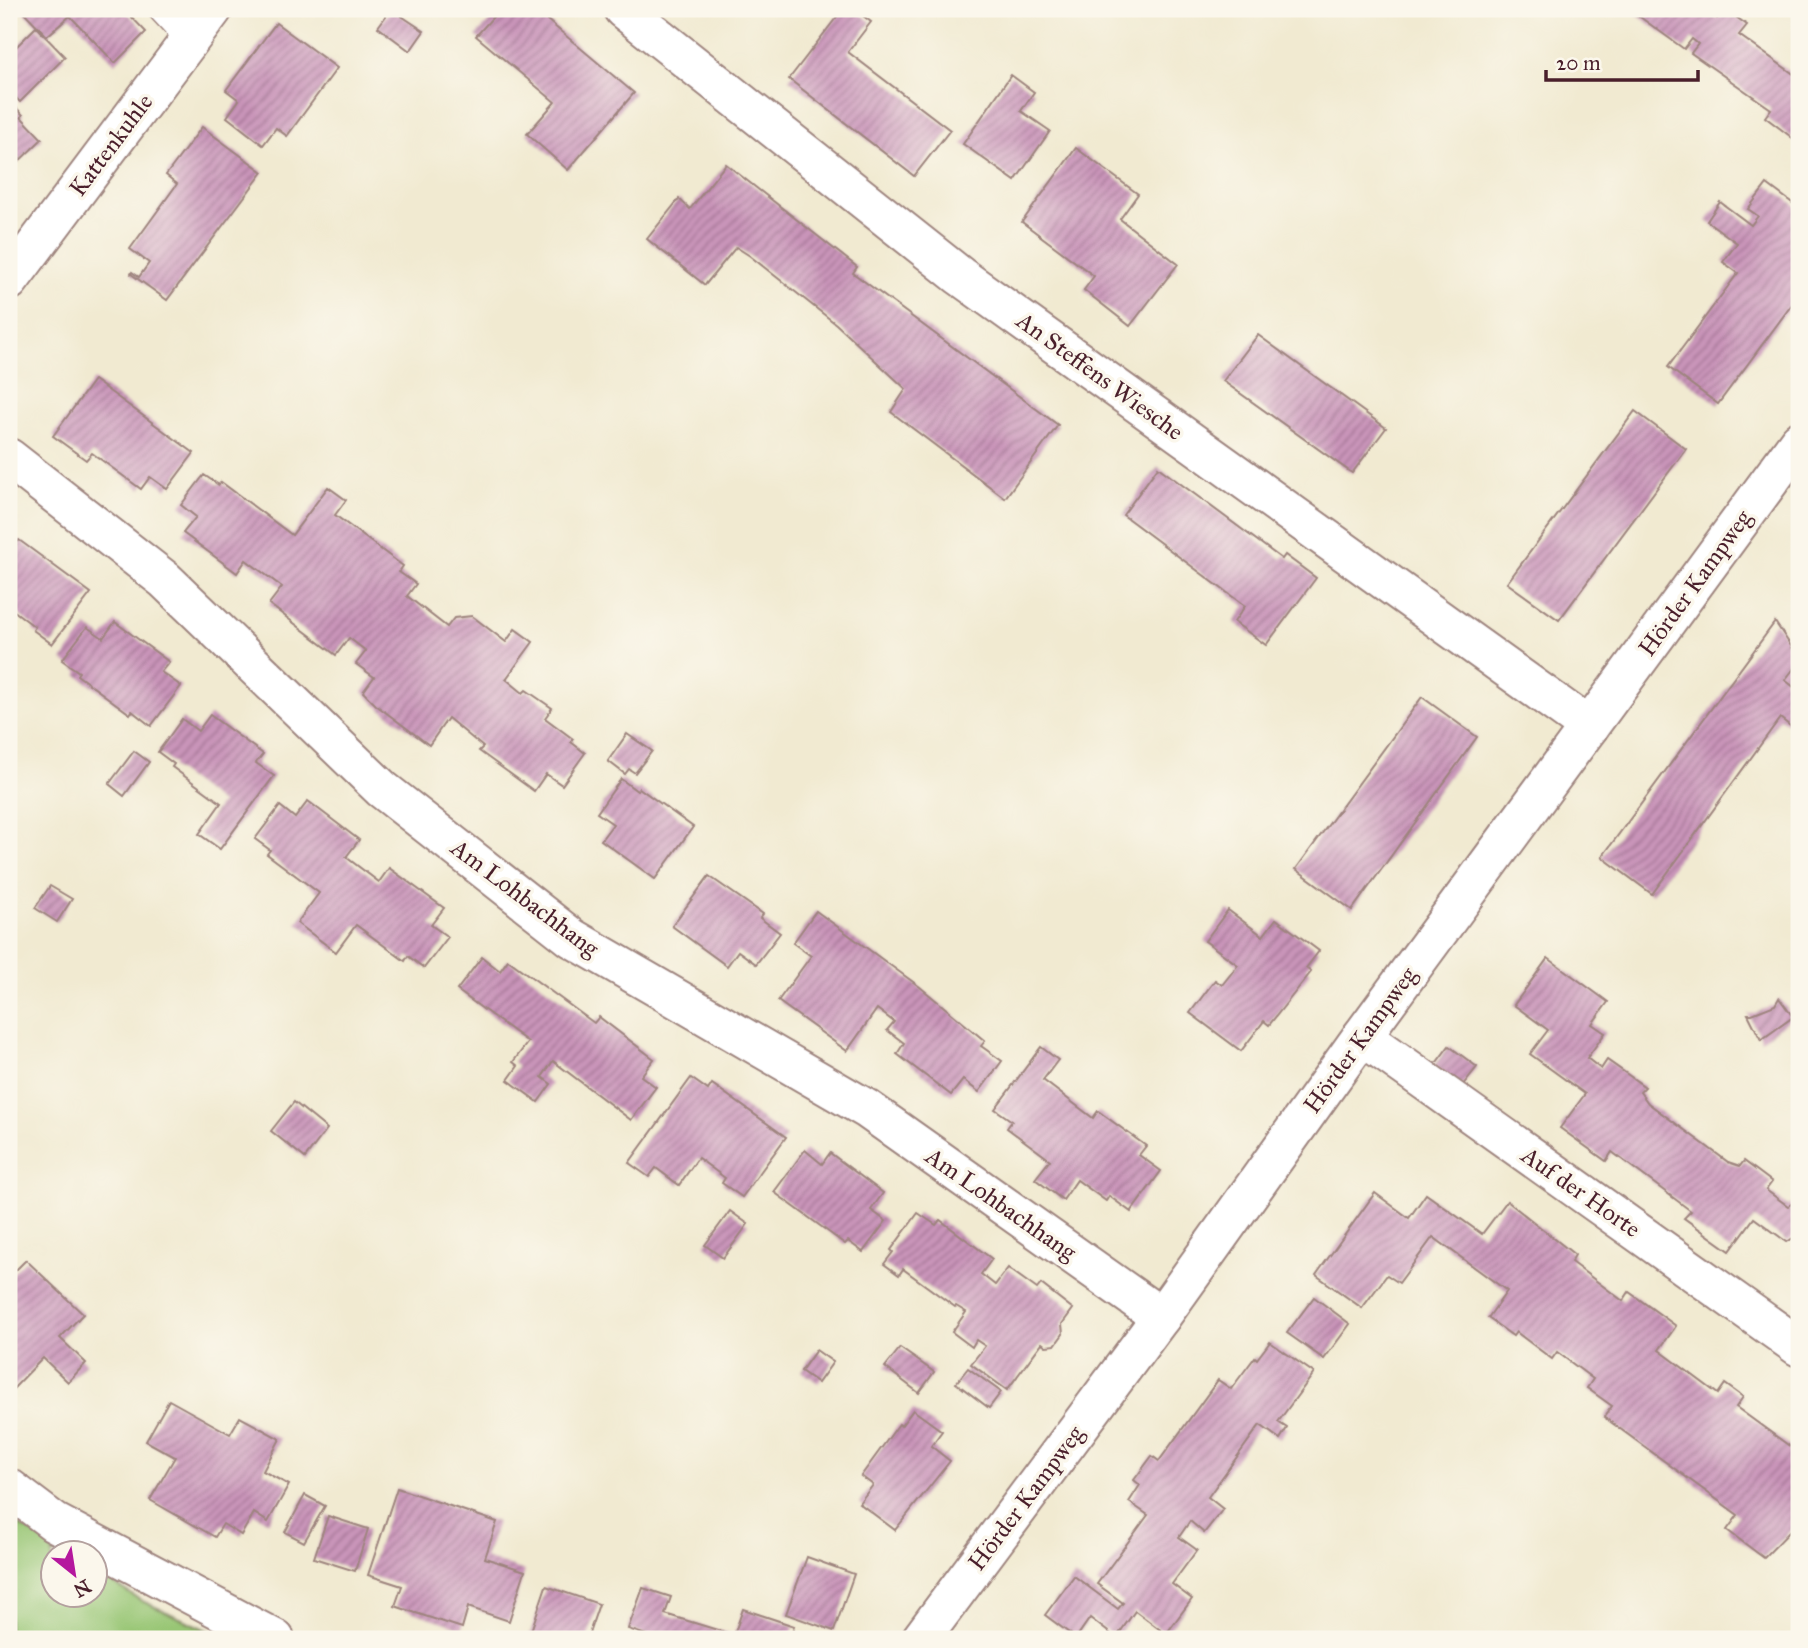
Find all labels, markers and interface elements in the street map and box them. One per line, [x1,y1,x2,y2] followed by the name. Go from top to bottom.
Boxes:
[1546,38,1698,82] scale bar
[1556,50,1601,76] text: 20 m
[63,88,159,202] street label: Kattenkuhle
[1010,305,1189,447] street label: An Steffens Wiesche
[1632,503,1759,662] street label: Hörder Kampweg
[444,832,606,964] street label: Am Lohbachhang
[1297,960,1424,1119] street label: Hörder Kampweg
[1515,1139,1646,1244] street label: Auf der Horte
[919,1140,1083,1268] street label: Am Lohbachhang
[962,1419,1091,1576] street label: Hörder Kampweg
[38,1540,108,1610] north arrow
[70,1574,95,1602] text: N

